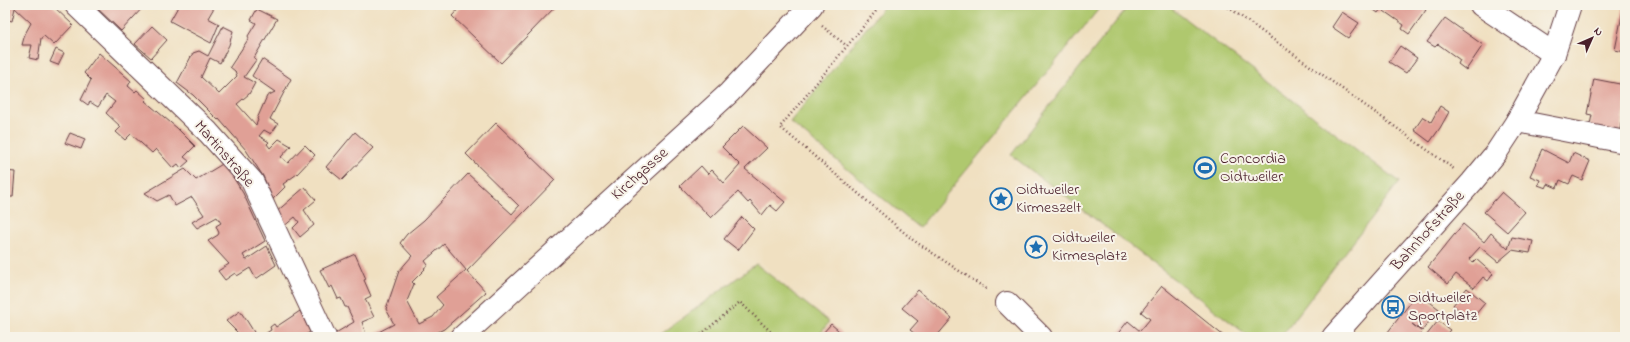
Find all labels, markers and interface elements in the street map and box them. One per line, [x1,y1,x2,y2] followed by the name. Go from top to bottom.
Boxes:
[1572,18,1612,58] north arrow
[1590,23,1607,40] text: N
[188,115,261,193] street label: Martinstraße
[606,141,675,206] street label: Kirchgasse
[1220,147,1286,189] place label: Concordia Oidtweiler
[1192,155,1218,181] sports icon: Concordia Oidtweiler
[1016,178,1082,220] place label: Oidtweiler Kirmeszelt
[1385,185,1471,277] street label: Bahnhofstraße
[988,186,1014,212] place icon: Oidtweiler Kirmeszelt
[1052,226,1127,268] place label: Oidtweiler Kirmesplatz
[1023,234,1049,260] place icon: Oidtweiler Kirmesplatz
[1408,286,1478,328] place label: Oidtweiler Sportplatz
[1380,294,1406,320] bus stop icon: Oidtweiler Sportplatz

